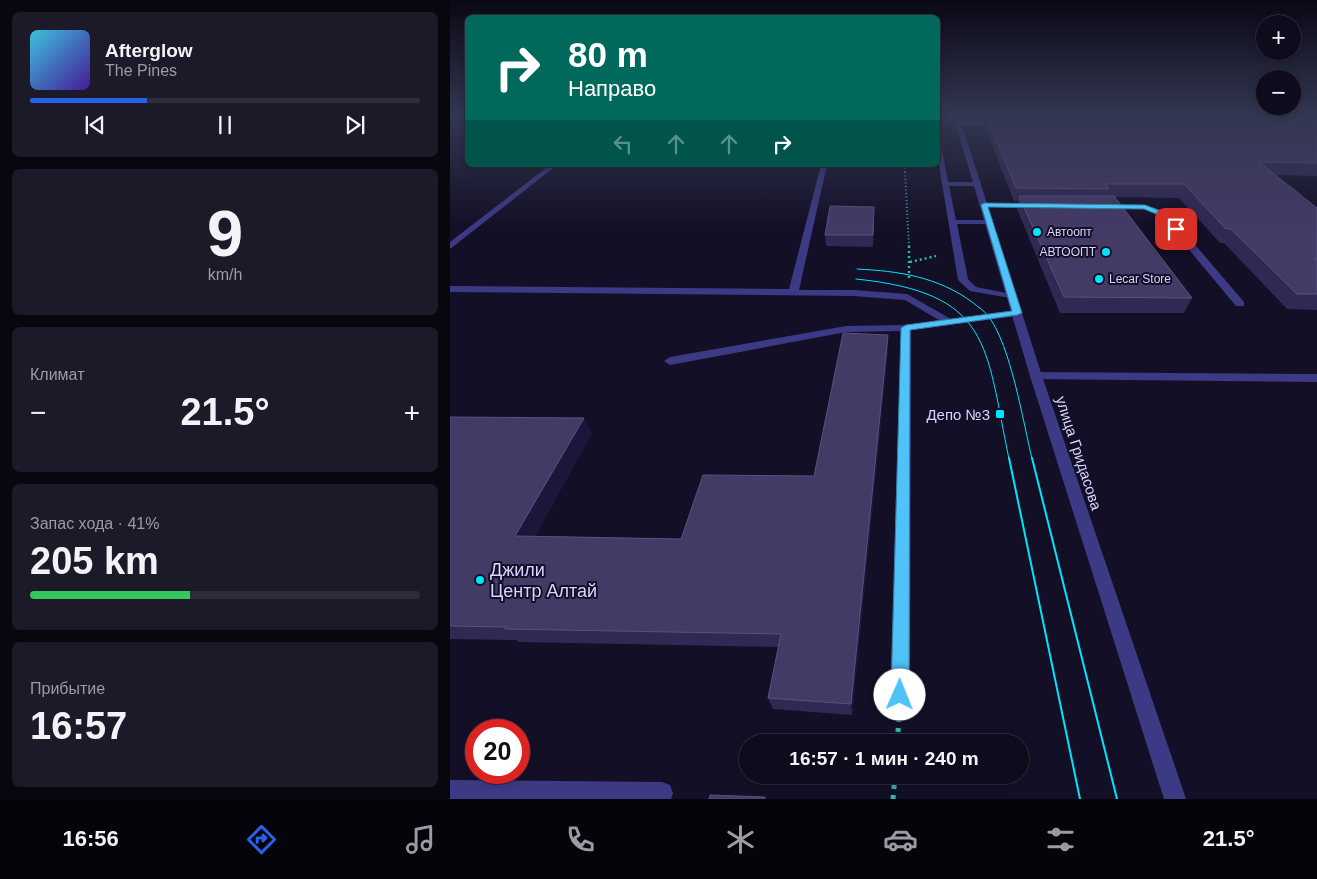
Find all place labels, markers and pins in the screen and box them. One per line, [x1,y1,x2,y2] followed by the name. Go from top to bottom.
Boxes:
[1155,208,1197,250] pin
[1047,225,1092,239] place label: Автоопт
[1031,226,1043,238] marker: Автоопт
[1039,245,1097,259] place label: АВТООПТ
[1100,246,1112,258] marker: АВТООПТ
[1109,272,1171,286] place label: Lecar Store
[1093,273,1105,285] marker: Lecar Store
[926,406,990,423] place label: Депо №3
[994,408,1006,420] marker: Депо №3
[490,560,597,601] place label: Джили Центр Алтай
[474,574,486,586] marker: Джили Центр Алтай

